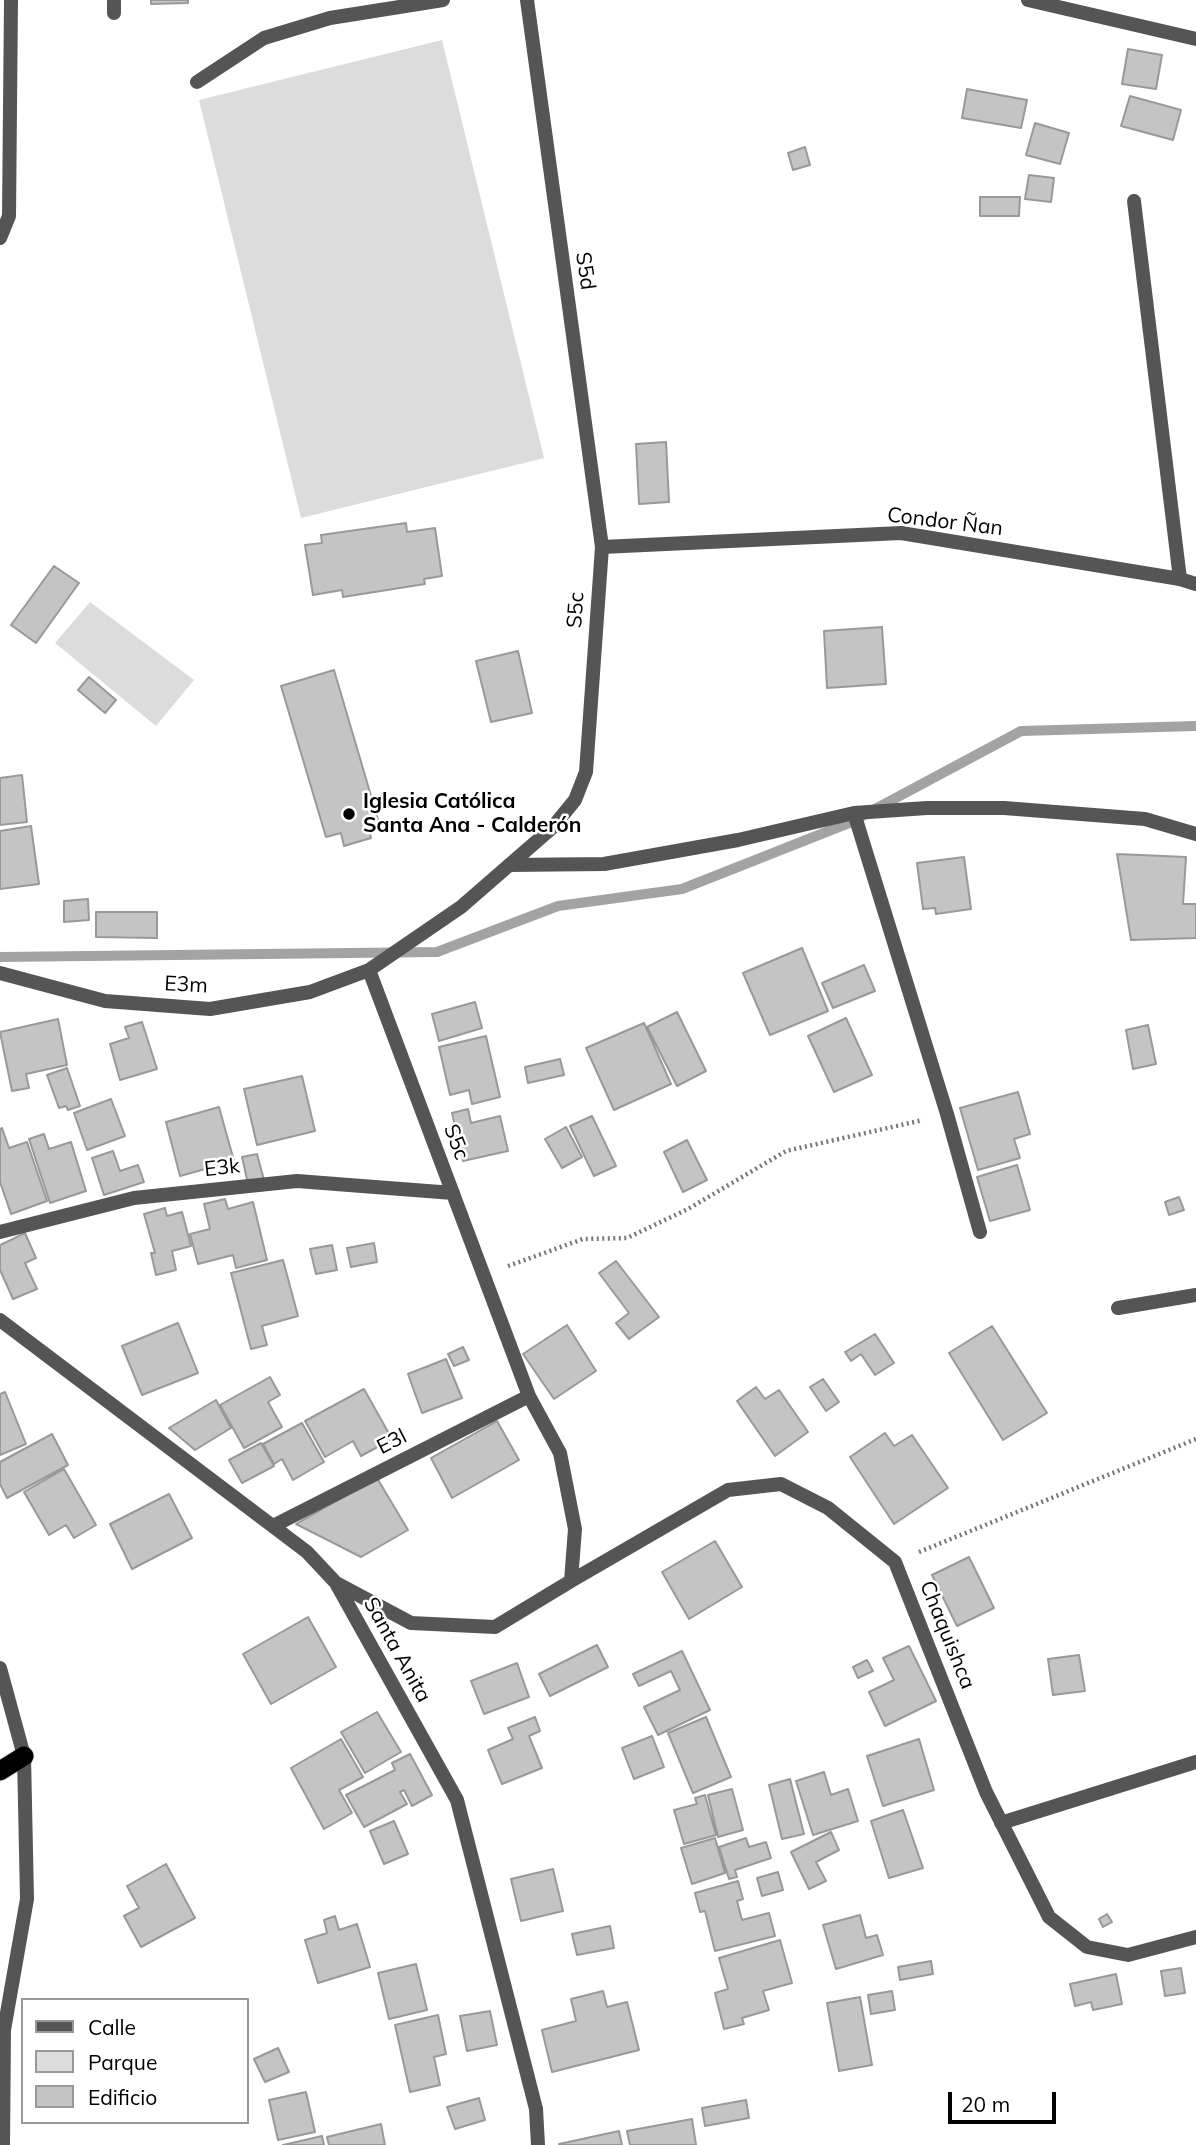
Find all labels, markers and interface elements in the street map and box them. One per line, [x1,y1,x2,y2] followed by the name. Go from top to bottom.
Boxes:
[570,250,600,292] street label: S5d
[886,502,1004,542] street label: Condor Ñan
[562,591,590,629] street label: S5c
[363,789,581,839] place label: Iglesia Católica Santa Ana - Calderón
[341,806,357,822] marker: Iglesia Católica Santa Ana - Calderón
[164,971,208,999] street label: E3m
[438,1121,474,1163] street label: S5c
[203,1154,241,1182] street label: E3k
[373,1424,411,1460] street label: E3l
[914,1577,980,1693] street label: Chaquishca
[358,1593,436,1707] street label: Santa Anita
[21,1998,248,2124] legend
[88,2014,136,2040] text: Calle
[88,2049,157,2075] text: Parque
[951,2078,1060,2122] scale bar
[88,2084,157,2110] text: Edificio
[961,2091,1010,2117] text: 20 m

